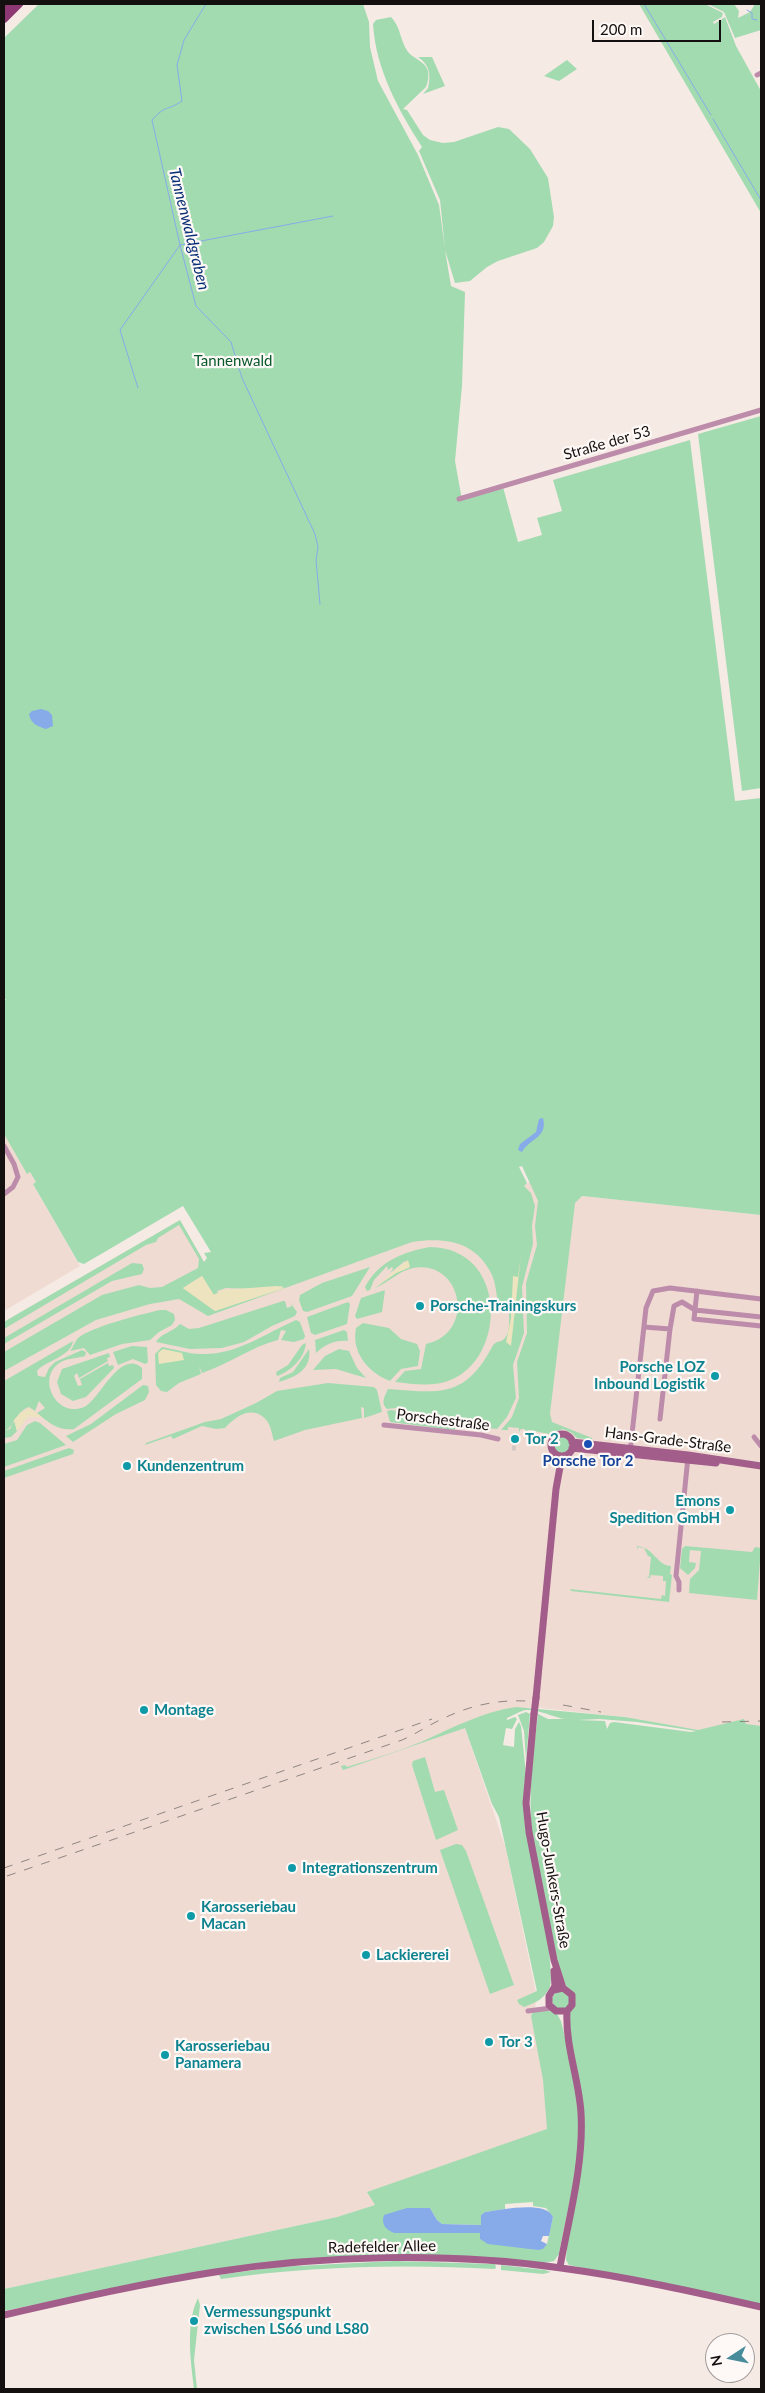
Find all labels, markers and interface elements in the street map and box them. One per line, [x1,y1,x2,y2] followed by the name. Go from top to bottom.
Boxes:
[595,10,724,42] scale bar
[600,20,642,38] text: 200 m
[165,166,213,292] water label: Tannenwaldgraben
[194,352,272,370] park label: Tannenwald
[562,422,652,464] street label: Straße der 53
[430,1297,576,1315] place label: Porsche-Trainingskurs
[414,1300,426,1312] marker: Porsche-Trainingskurs
[594,1358,705,1393] place label: Porsche LOZ Inbound Logistik
[709,1370,721,1382] marker: Porsche LOZ Inbound Logistik
[395,1405,491,1435] street label: Porschestraße
[604,1423,732,1457] street label: Hans-Grade-Straße
[525,1430,559,1448] place label: Tor 2
[509,1433,521,1445] marker: Tor 2
[582,1438,594,1450] marker: Porsche Tor 2
[543,1452,633,1470] place label: Porsche Tor 2
[137,1457,244,1475] place label: Kundenzentrum
[121,1460,133,1472] marker: Kundenzentrum
[609,1492,720,1527] place label: Emons Spedition GmbH
[724,1504,736,1516] marker: Emons Spedition GmbH
[154,1701,214,1719] place label: Montage
[138,1704,150,1716] marker: Montage
[532,1810,574,1950] street label: Hugo-Junkers-Straße
[302,1859,438,1877] place label: Integrationszentrum
[286,1862,298,1874] marker: Integrationszentrum
[201,1898,296,1933] place label: Karosseriebau Macan
[185,1910,197,1922] marker: Karosseriebau Macan
[376,1946,449,1964] place label: Lackiererei
[360,1949,372,1961] marker: Lackiererei
[499,2033,533,2051] place label: Tor 3
[483,2036,495,2048] marker: Tor 3
[175,2037,270,2072] place label: Karosseriebau Panamera
[159,2049,171,2061] marker: Karosseriebau Panamera
[328,2237,436,2257] street label: Radefelder Allee
[204,2303,369,2338] place label: Vermessungspunkt zwischen LS66 und LS80
[188,2315,200,2327] marker: Vermessungspunkt zwischen LS66 und LS80
[705,2333,755,2383] north arrow
[706,2354,725,2368] text: N

